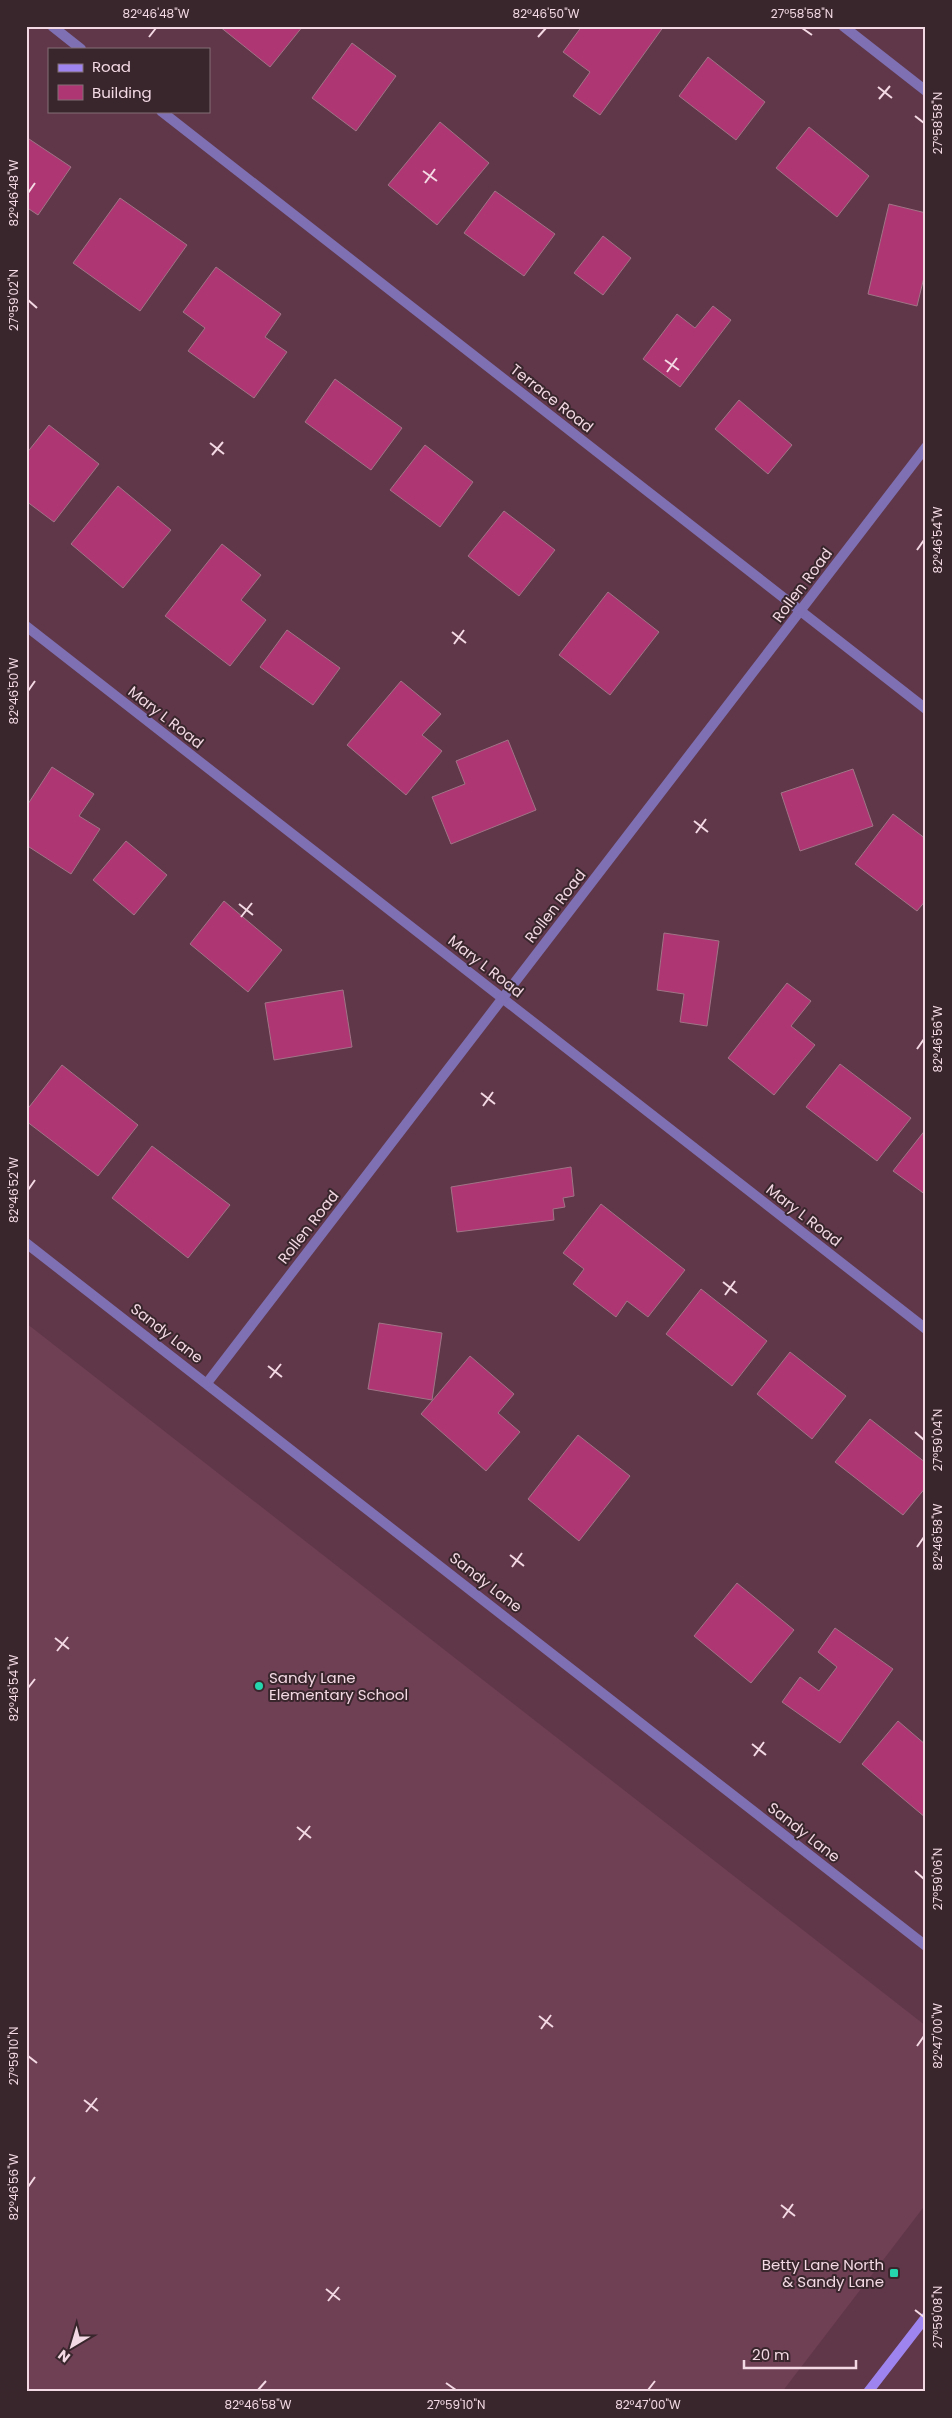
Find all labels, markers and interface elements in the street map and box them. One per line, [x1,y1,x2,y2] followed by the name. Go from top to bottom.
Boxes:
[123,5,190,22] text: 82°46'48"W
[513,5,580,22] text: 82°46'50"W
[771,5,833,22] text: 27°58'58"N
[48,48,210,112] legend
[92,56,131,77] text: Road
[92,82,152,103] text: Building
[929,92,946,154] text: 27°58'58"N
[5,159,22,226] text: 82°46'48"W
[5,269,22,331] text: 27°59'02"N
[506,359,598,437] street label: Terrace Road
[929,506,946,573] text: 82°46'54"W
[767,544,837,626] street label: Rollen Road
[5,657,22,724] text: 82°46'50"W
[124,681,208,753] street label: Mary L Road
[520,865,590,947] street label: Rollen Road
[444,930,528,1002] street label: Mary L Road
[929,1005,946,1072] text: 82°46'56"W
[5,1157,22,1223] text: 82°46'52"W
[762,1179,846,1251] street label: Mary L Road
[273,1186,343,1268] street label: Rollen Road
[126,1298,208,1368] street label: Sandy Lane
[929,1409,946,1471] text: 27°59'04"N
[929,1503,946,1570] text: 82°46'58"W
[445,1547,527,1617] street label: Sandy Lane
[5,1654,22,1721] text: 82°46'54"W
[269,1667,408,1705] place label: Sandy Lane Elementary School
[253,1680,265,1692] marker: Sandy Lane Elementary School
[763,1797,845,1867] street label: Sandy Lane
[929,1848,946,1910] text: 27°59'06"N
[929,2003,946,2069] text: 82°47'00"W
[5,2027,22,2085] text: 27°59'10"N
[5,2153,22,2220] text: 82°46'56"W
[762,2254,884,2292] place label: Betty Lane North & Sandy Lane
[888,2267,900,2279] marker: Betty Lane North & Sandy Lane
[929,2286,946,2348] text: 27°59'08"N
[48,2320,98,2370] north arrow
[744,2338,857,2370] scale bar
[752,2344,790,2365] text: 20 m
[54,2345,74,2367] text: N
[225,2396,292,2413] text: 82°46'58"W
[427,2396,485,2413] text: 27°59'10"N
[615,2396,681,2413] text: 82°47'00"W

